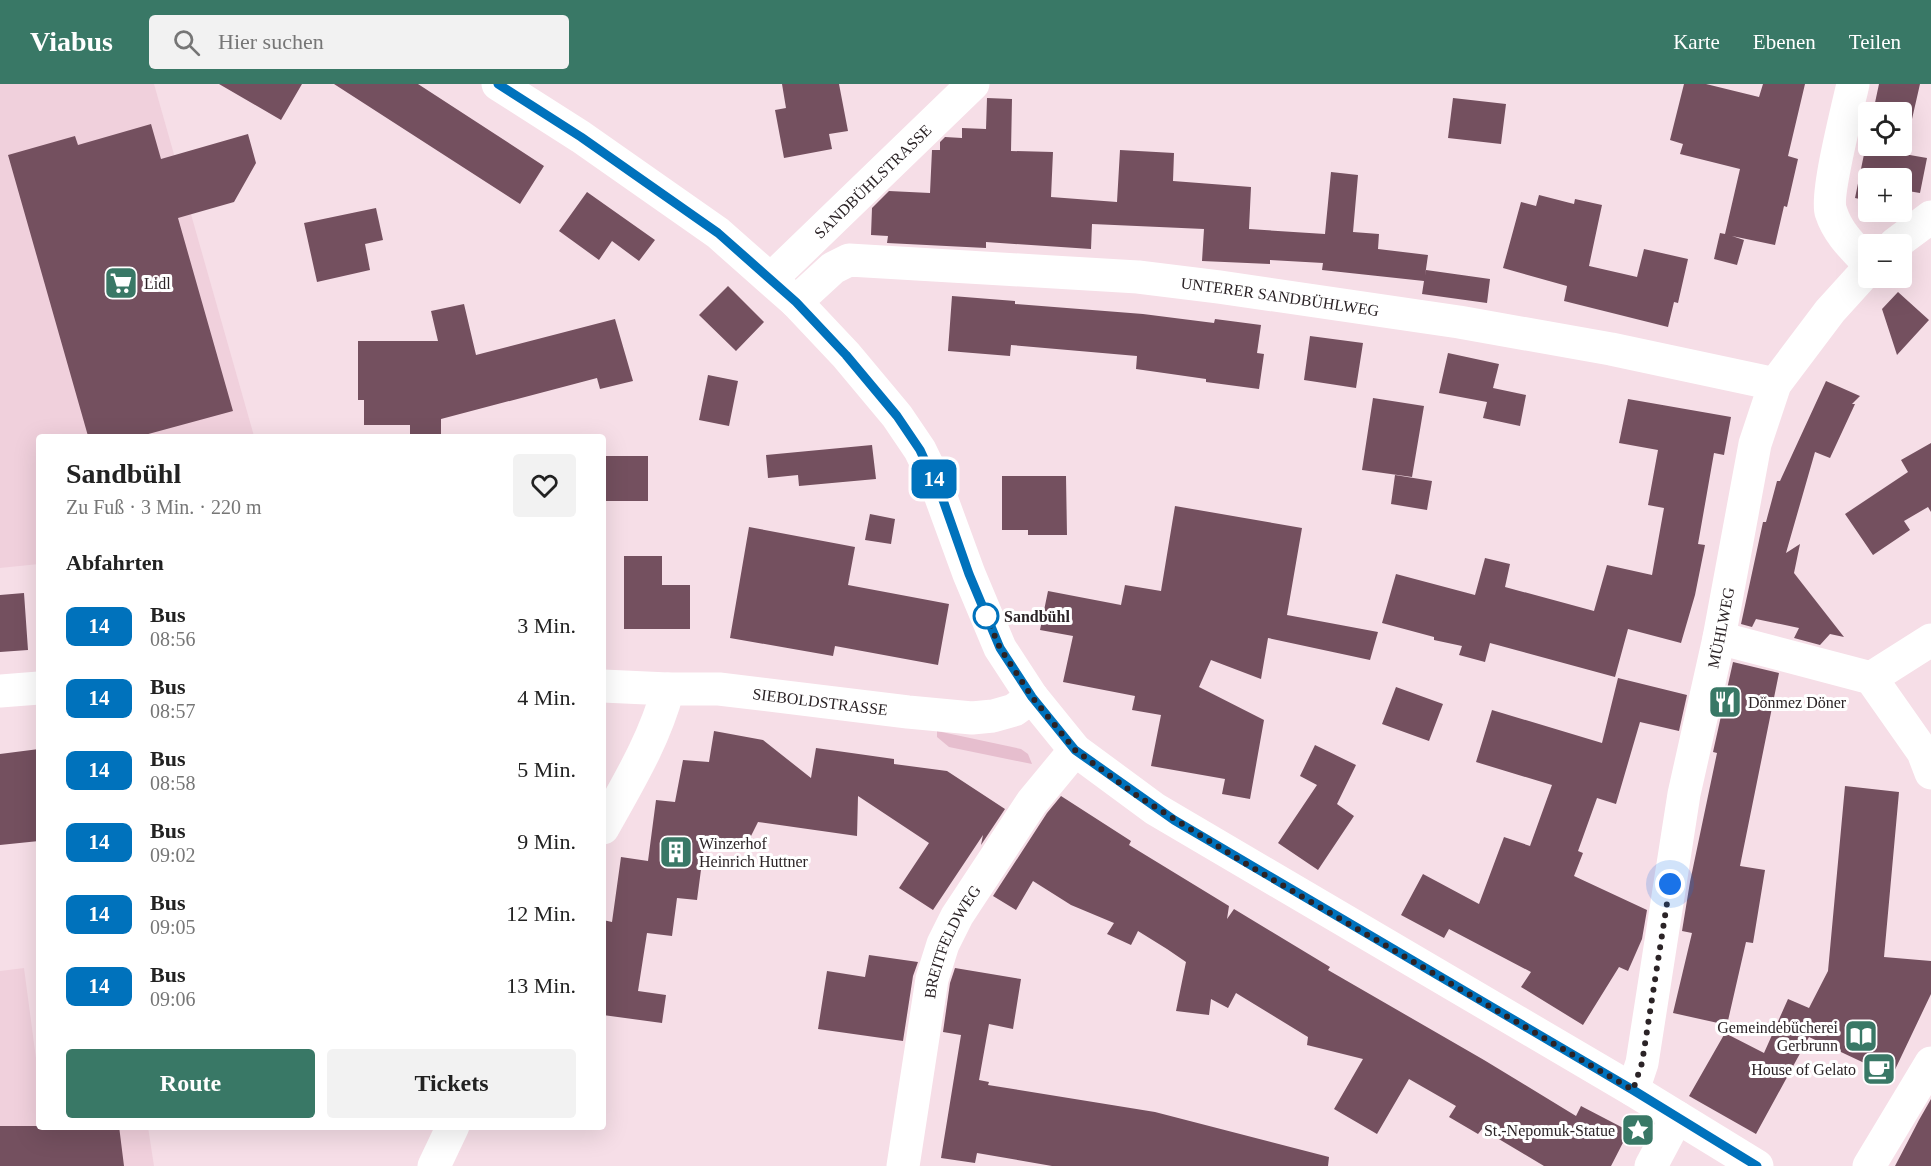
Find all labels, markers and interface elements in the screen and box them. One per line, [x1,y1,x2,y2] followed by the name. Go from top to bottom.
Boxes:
[149,15,569,69] search box
[30,26,113,57] text: Viabus
[170,26,203,59] icon: search
[218,29,324,54] text: Hier suchen
[1673,30,1720,54] text: Karte
[1753,30,1816,54] text: Ebenen
[1849,30,1901,54] text: Teilen
[1858,102,1912,288] map controls
[1858,102,1912,156] button: locate
[811,121,934,241] street label: SANDBÜHLSTRASSE
[1858,168,1912,222] button: +
[1858,234,1912,288] button: −
[103,265,139,301] supermarket icon: Lidl
[1180,274,1381,319] street label: UNTERER SANDBÜHLWEG
[144,275,171,292] place label: Lidl
[513,454,576,517] button: heart
[66,458,181,489] text: Sandbühl
[907,460,961,498] line badge: 14
[924,467,945,491] text: 14
[66,496,262,518] text: Zu Fuß · 3 Min. · 220 m
[66,550,164,575] text: Abfahrten
[1704,585,1737,670] street label: MÜHLWEG
[150,602,185,627] text: Bus
[973,603,999,629] marker: Sandbühl
[1004,608,1070,625] place label: Sandbühl
[517,613,576,638] text: 3 Min.
[89,614,110,638] text: 14
[150,628,196,650] text: 08:56
[150,674,185,699] text: Bus
[1707,684,1743,720] restaurant icon: Dönmez Döner
[517,685,576,710] text: 4 Min.
[752,685,889,718] street label: SIEBOLDSTRASSE
[89,686,110,710] text: 14
[1748,694,1847,711] place label: Dönmez Döner
[150,700,196,722] text: 08:57
[150,746,185,771] text: Bus
[517,757,576,782] text: 5 Min.
[89,758,110,782] text: 14
[150,772,196,794] text: 08:58
[150,818,185,843] text: Bus
[517,829,576,854] text: 9 Min.
[89,830,110,854] text: 14
[658,834,694,870] building icon: Winzerhof Heinrich Huttner
[699,835,809,870] place label: Winzerhof Heinrich Huttner
[150,844,196,866] text: 09:02
[1655,869,1685,899] your location
[921,882,984,1000] street label: BREITFELDWEG
[150,890,185,915] text: Bus
[506,901,576,926] text: 12 Min.
[89,902,110,926] text: 14
[150,916,196,938] text: 09:05
[150,962,185,987] text: Bus
[506,973,576,998] text: 13 Min.
[89,974,110,998] text: 14
[150,988,196,1010] text: 09:06
[1843,1018,1879,1054] library icon: Gemeindebücherei Gerbrunn
[1717,1019,1839,1054] place label: Gemeindebücherei Gerbrunn
[66,1049,315,1118] button: Route
[327,1049,576,1118] button: Tickets
[1861,1051,1897,1087] cafe icon: House of Gelato
[1751,1061,1856,1078] place label: House of Gelato
[1620,1112,1656,1148] place icon: St.-Nepomuk-Statue
[1484,1122,1615,1140] place label: St.-Nepomuk-Statue

